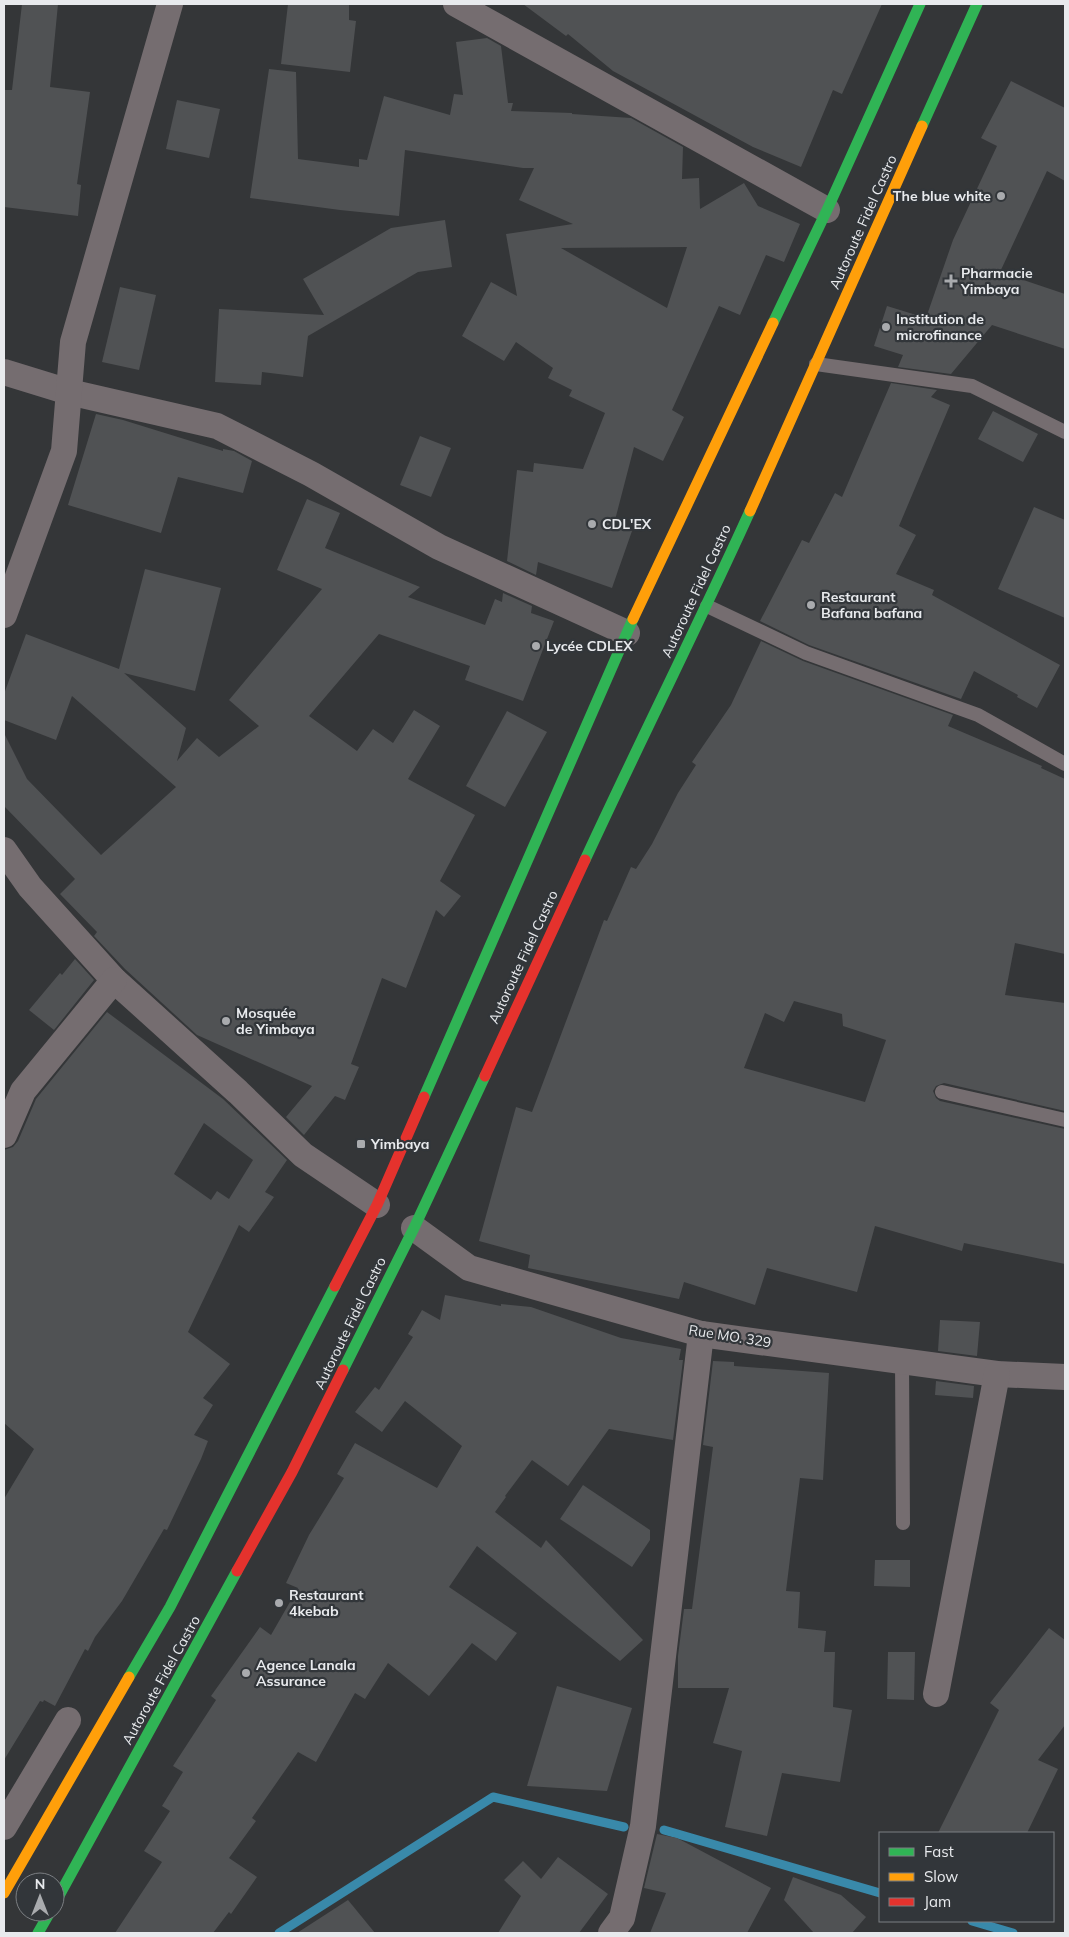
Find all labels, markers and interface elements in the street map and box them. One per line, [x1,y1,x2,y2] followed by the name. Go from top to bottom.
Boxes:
[825,152,901,292] street label: Autoroute Fidel Castro
[893,187,991,205] place label: The blue white
[995,190,1007,202] marker: The blue white
[960,264,1033,298] place label: Pharmacie Yimbaya
[945,275,957,287] marker: Pharmacie Yimbaya
[896,310,984,344] place label: Institution de microfinance
[880,321,892,333] marker: Institution de microfinance
[602,515,652,533] place label: CDL'EX
[586,518,598,530] marker: CDL'EX
[657,521,735,661] street label: Autoroute Fidel Castro
[821,588,922,622] place label: Restaurant Bafana bafana
[805,599,817,611] marker: Restaurant Bafana bafana
[546,637,633,655] place label: Lycée CDLEX
[530,640,542,652] marker: Lycée CDLEX
[484,887,562,1027] street label: Autoroute Fidel Castro
[236,1004,315,1038] place label: Mosquée de Yimbaya
[220,1015,232,1027] marker: Mosquée de Yimbaya
[370,1135,429,1153] place label: Yimbaya
[355,1138,367,1150] marker: Yimbaya
[310,1254,390,1392] street label: Autoroute Fidel Castro
[687,1321,773,1351] street label: Rue MO. 329
[289,1586,364,1620] place label: Restaurant 4kebab
[273,1597,285,1609] marker: Restaurant 4kebab
[118,1612,204,1748] street label: Autoroute Fidel Castro
[256,1656,356,1690] place label: Agence Lanala Assurance
[240,1667,252,1679] marker: Agence Lanala Assurance
[879,1832,1054,1922] legend
[924,1842,954,1861] text: Fast
[924,1867,958,1886] text: Slow
[15,1872,65,1922] north arrow
[35,1875,45,1893] text: N
[924,1892,951,1911] text: Jam

